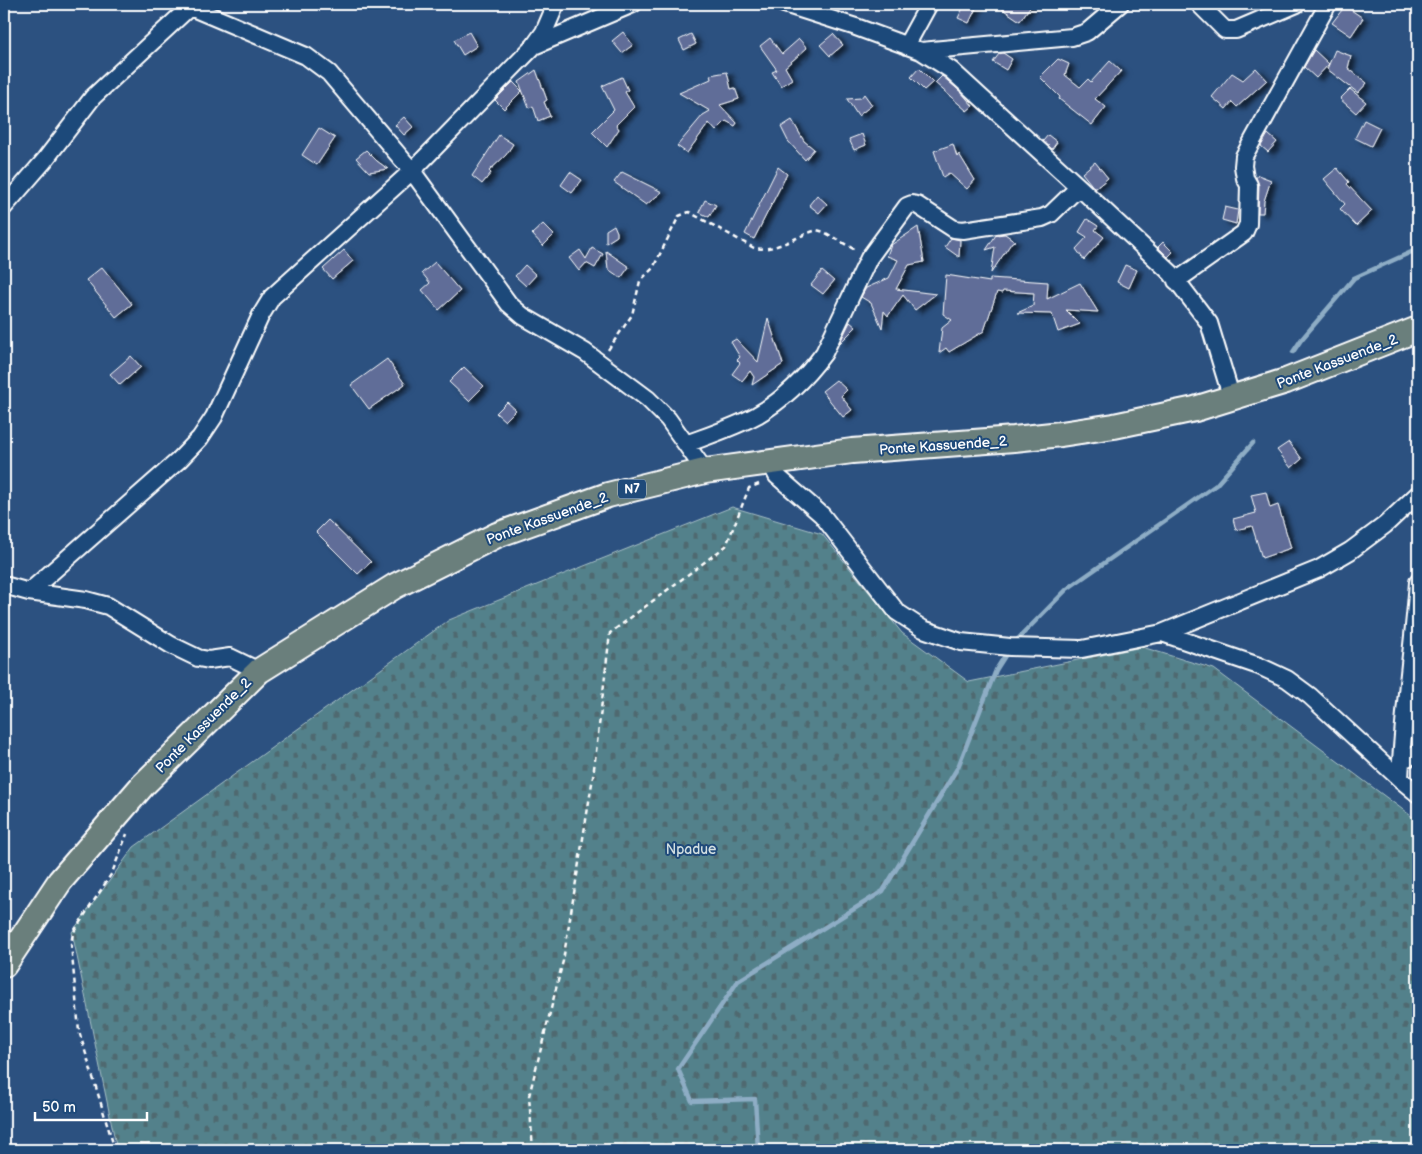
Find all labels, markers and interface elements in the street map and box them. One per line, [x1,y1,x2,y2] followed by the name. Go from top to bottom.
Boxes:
[1274,330,1401,392] street label: Ponte Kassuende_2
[879,433,1008,458] street label: Ponte Kassuende_2
[618,479,646,498] road number: N7
[484,488,611,548] street label: Ponte Kassuende_2
[152,674,255,777] street label: Ponte Kassuende_2
[666,841,716,858] park label: Npadue
[35,1089,148,1121] scale bar
[42,1098,76,1117] text: 50 m

